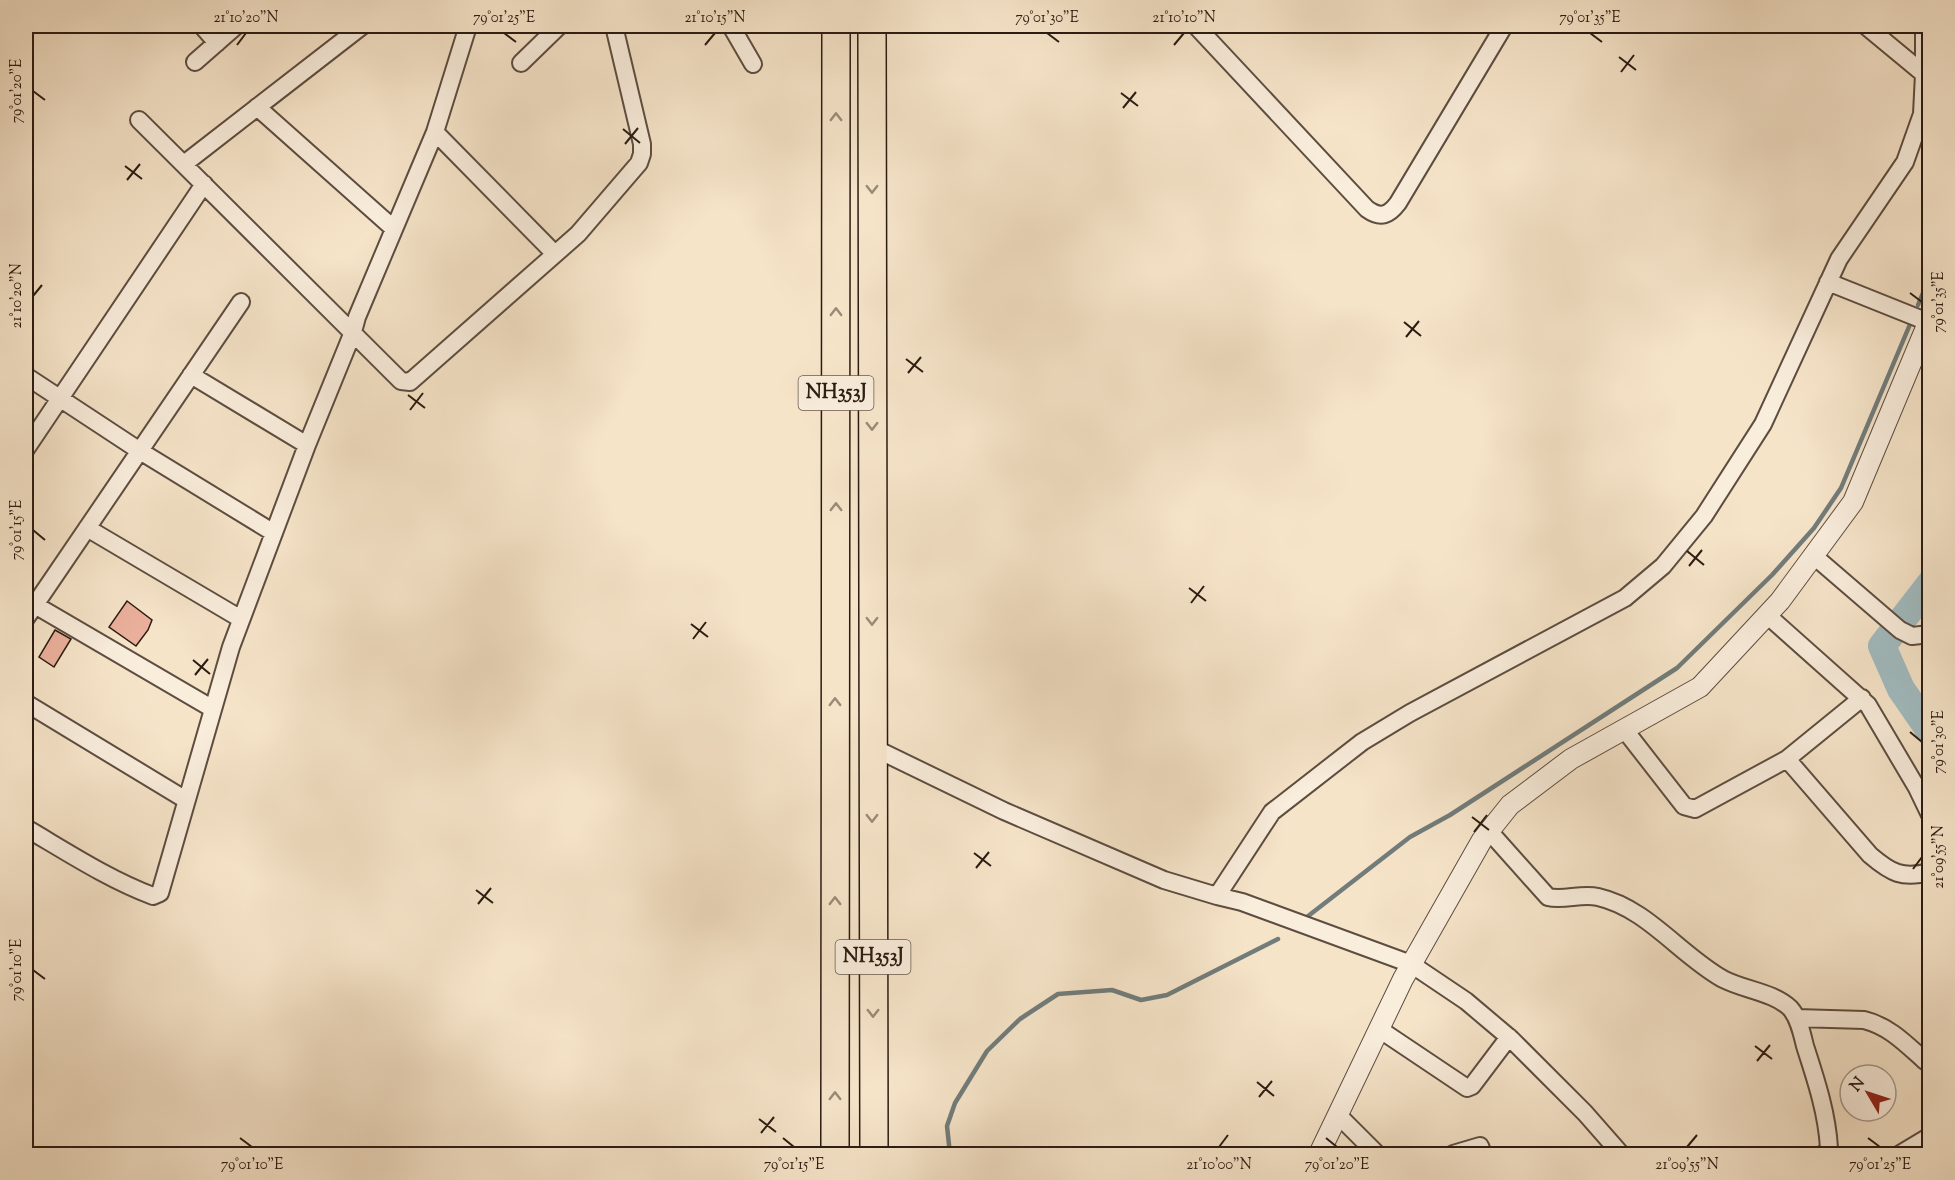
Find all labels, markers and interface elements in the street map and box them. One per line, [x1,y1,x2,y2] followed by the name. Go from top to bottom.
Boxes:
[213,8,279,29] text: 21°10'20"N
[473,8,535,29] text: 79°01'25"E
[684,8,746,29] text: 21°10'15"N
[1015,8,1079,29] text: 79°01'30"E
[1152,8,1216,29] text: 21°10'10"N
[1559,8,1621,29] text: 79°01'35"E
[7,59,28,123] text: 79°01'20"E
[830,113,842,122] one-way arrow
[866,184,878,193] one-way arrow
[7,263,28,329] text: 21°10'20"N
[1929,271,1950,333] text: 79°01'35"E
[830,308,842,317] one-way arrow
[798,376,874,410] road number: NH353J
[866,421,878,430] one-way arrow
[7,500,28,560] text: 79°01'15"E
[830,503,842,512] one-way arrow
[866,616,878,625] one-way arrow
[829,698,841,707] one-way arrow
[1929,710,1950,774] text: 79°01'30"E
[866,814,878,823] one-way arrow
[1929,825,1950,889] text: 21°09'55"N
[829,897,841,906] one-way arrow
[7,939,28,1001] text: 79°01'10"E
[836,940,910,974] road number: NH353J
[867,1009,879,1018] one-way arrow
[1838,1063,1898,1123] north arrow
[1845,1073,1871,1097] text: N
[829,1092,841,1101] one-way arrow
[221,1155,283,1176] text: 79°01'10"E
[764,1155,824,1176] text: 79°01'15"E
[1186,1155,1252,1176] text: 21°10'00"N
[1305,1155,1369,1176] text: 79°01'20"E
[1655,1155,1719,1176] text: 21°09'55"N
[1849,1155,1911,1176] text: 79°01'25"E

